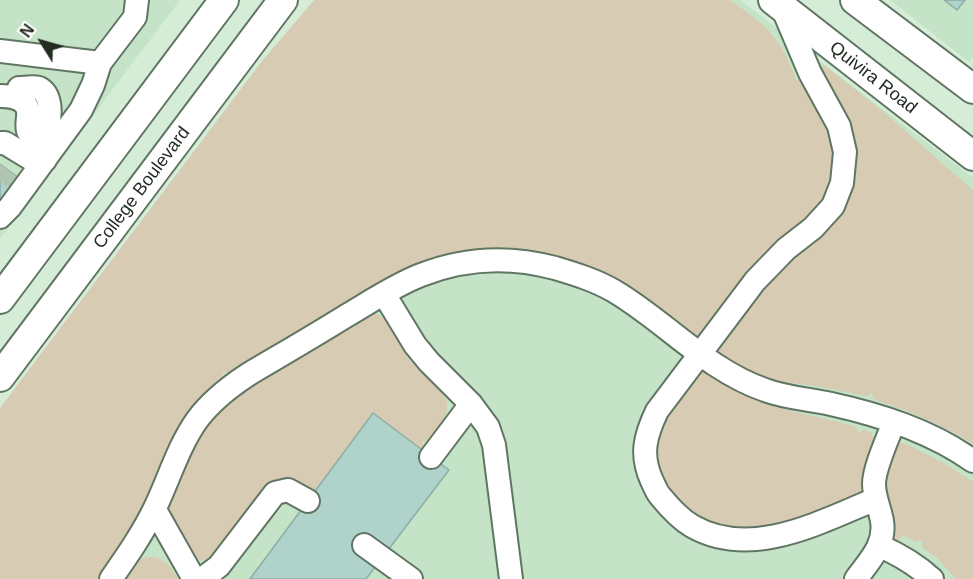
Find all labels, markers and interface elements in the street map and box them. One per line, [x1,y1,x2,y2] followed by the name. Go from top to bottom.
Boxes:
[12,12,72,72] north arrow
[17,21,37,41] text: N
[825,37,921,119] street label: Quivira Road
[89,123,195,253] street label: College Boulevard

